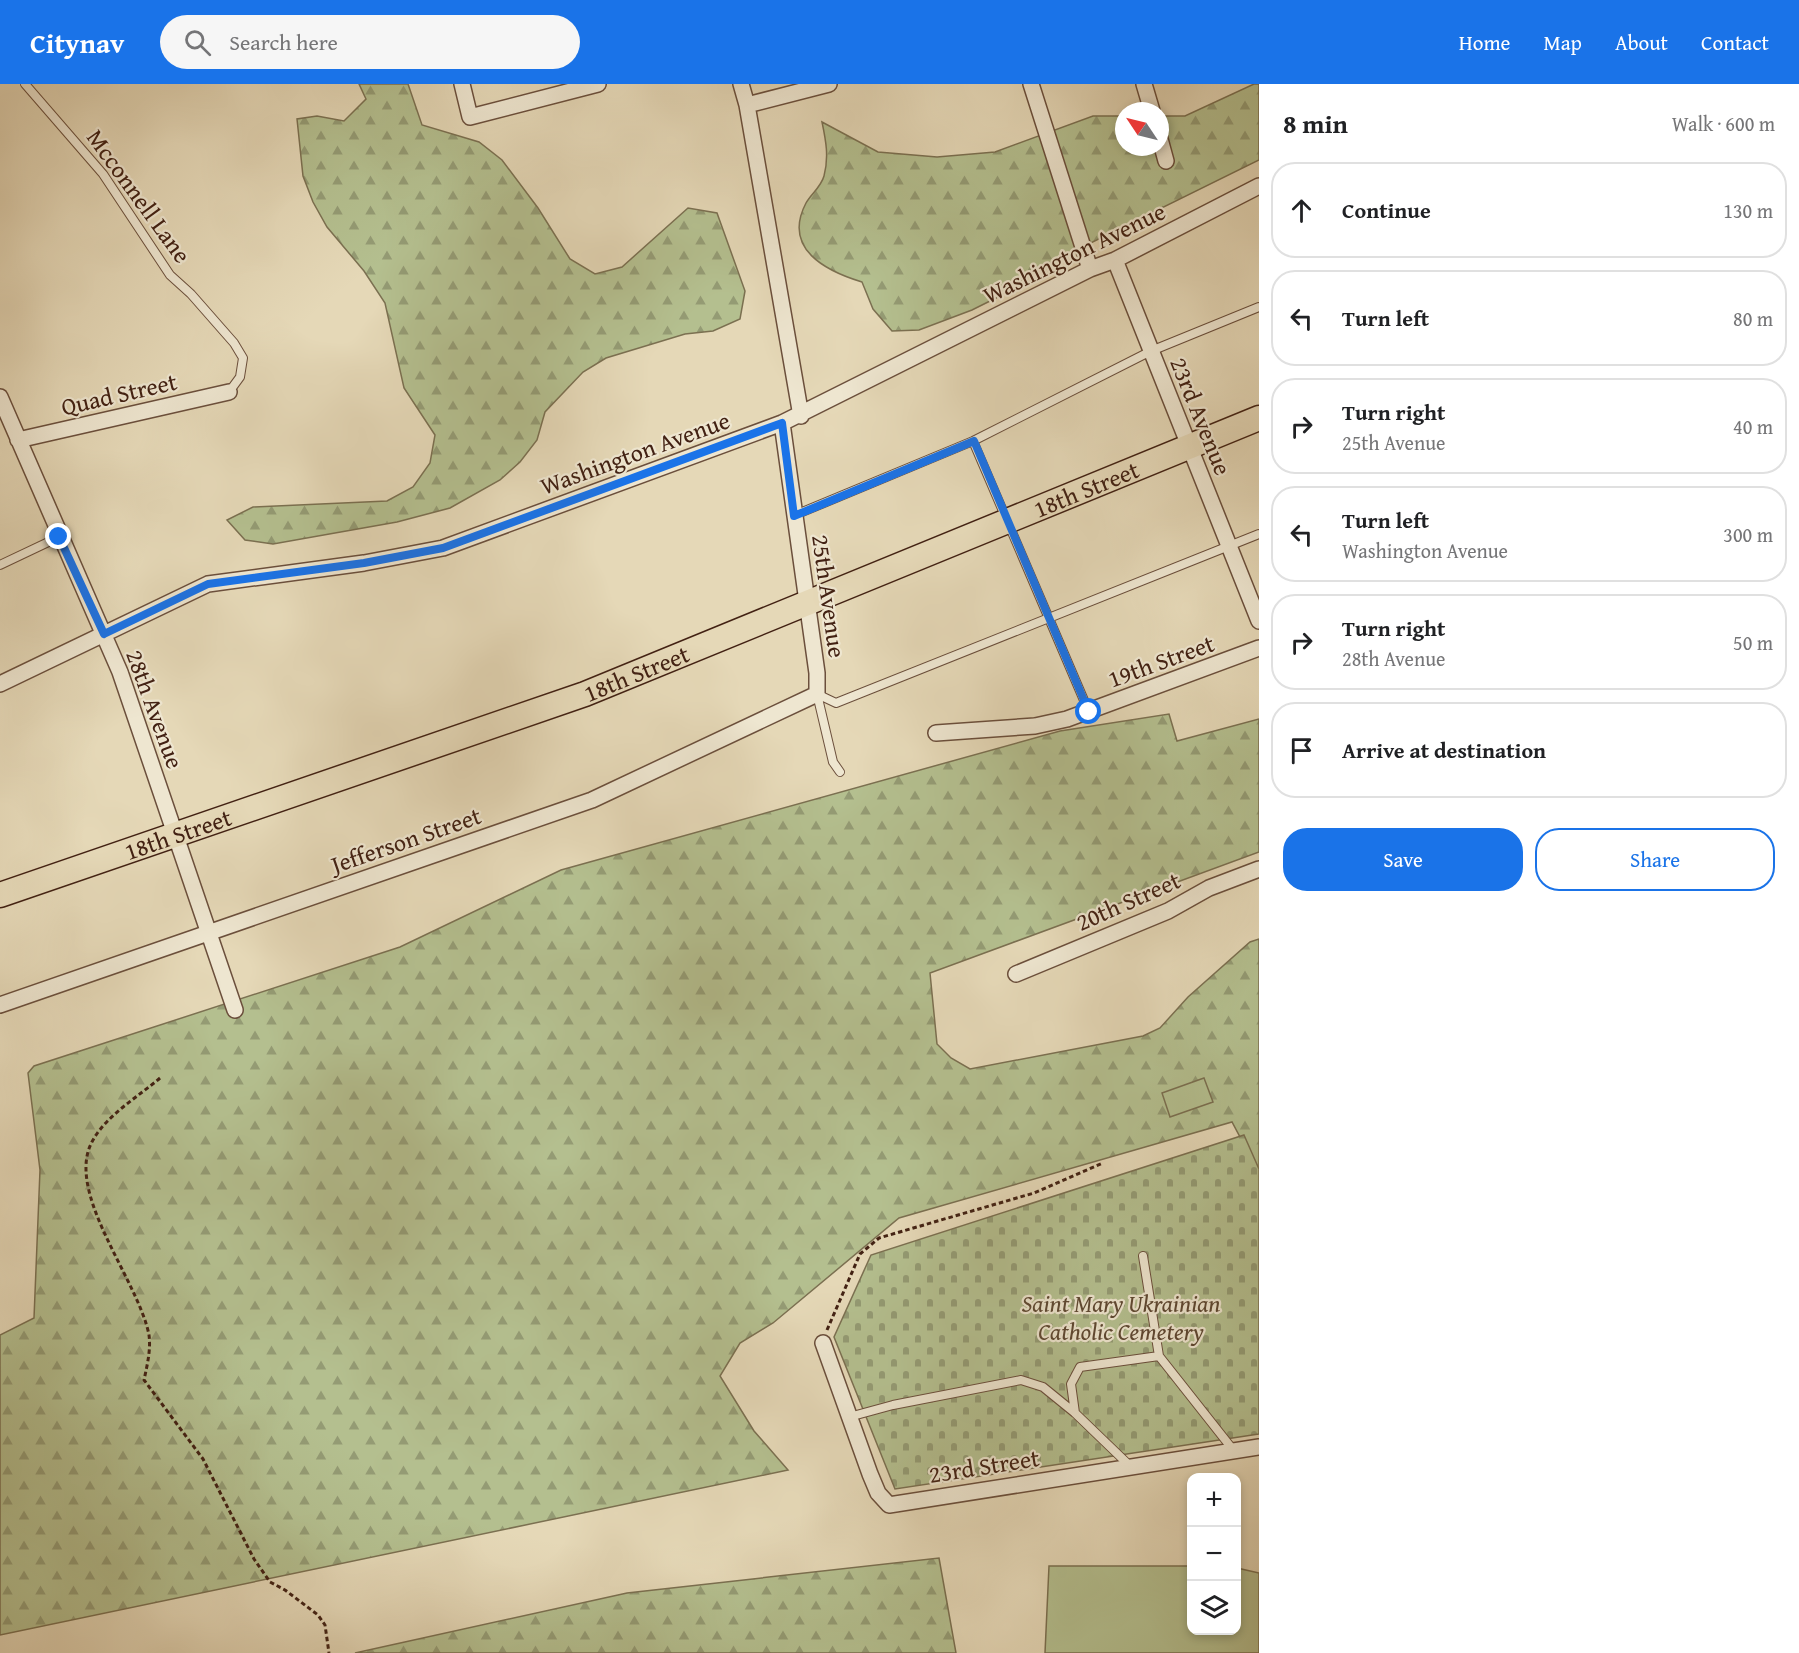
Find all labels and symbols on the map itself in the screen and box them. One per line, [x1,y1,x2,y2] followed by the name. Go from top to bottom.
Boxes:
[1115,102,1169,156] north arrow
[78,122,200,270] street label: Mcconnell Lane
[977,194,1171,312] street label: Washington Avenue
[1161,352,1241,480] street label: 23rd Avenue
[58,364,181,424] street label: Quad Street
[535,402,735,504] street label: Washington Avenue
[1028,451,1145,526] street label: 18th Street
[45,523,71,549] route end
[803,532,855,660] street label: 25th Avenue
[1103,625,1220,696] street label: 19th Street
[578,636,695,710] street label: 18th Street
[117,645,193,773] street label: 28th Avenue
[1075,698,1101,724] route start
[323,798,486,883] street label: Jefferson Street
[120,799,237,869] street label: 18th Street
[1070,862,1186,940] street label: 20th Street
[1022,1286,1220,1349] park label: Saint Mary Ukrainian Catholic Cemetery
[926,1440,1042,1492] street label: 23rd Street

